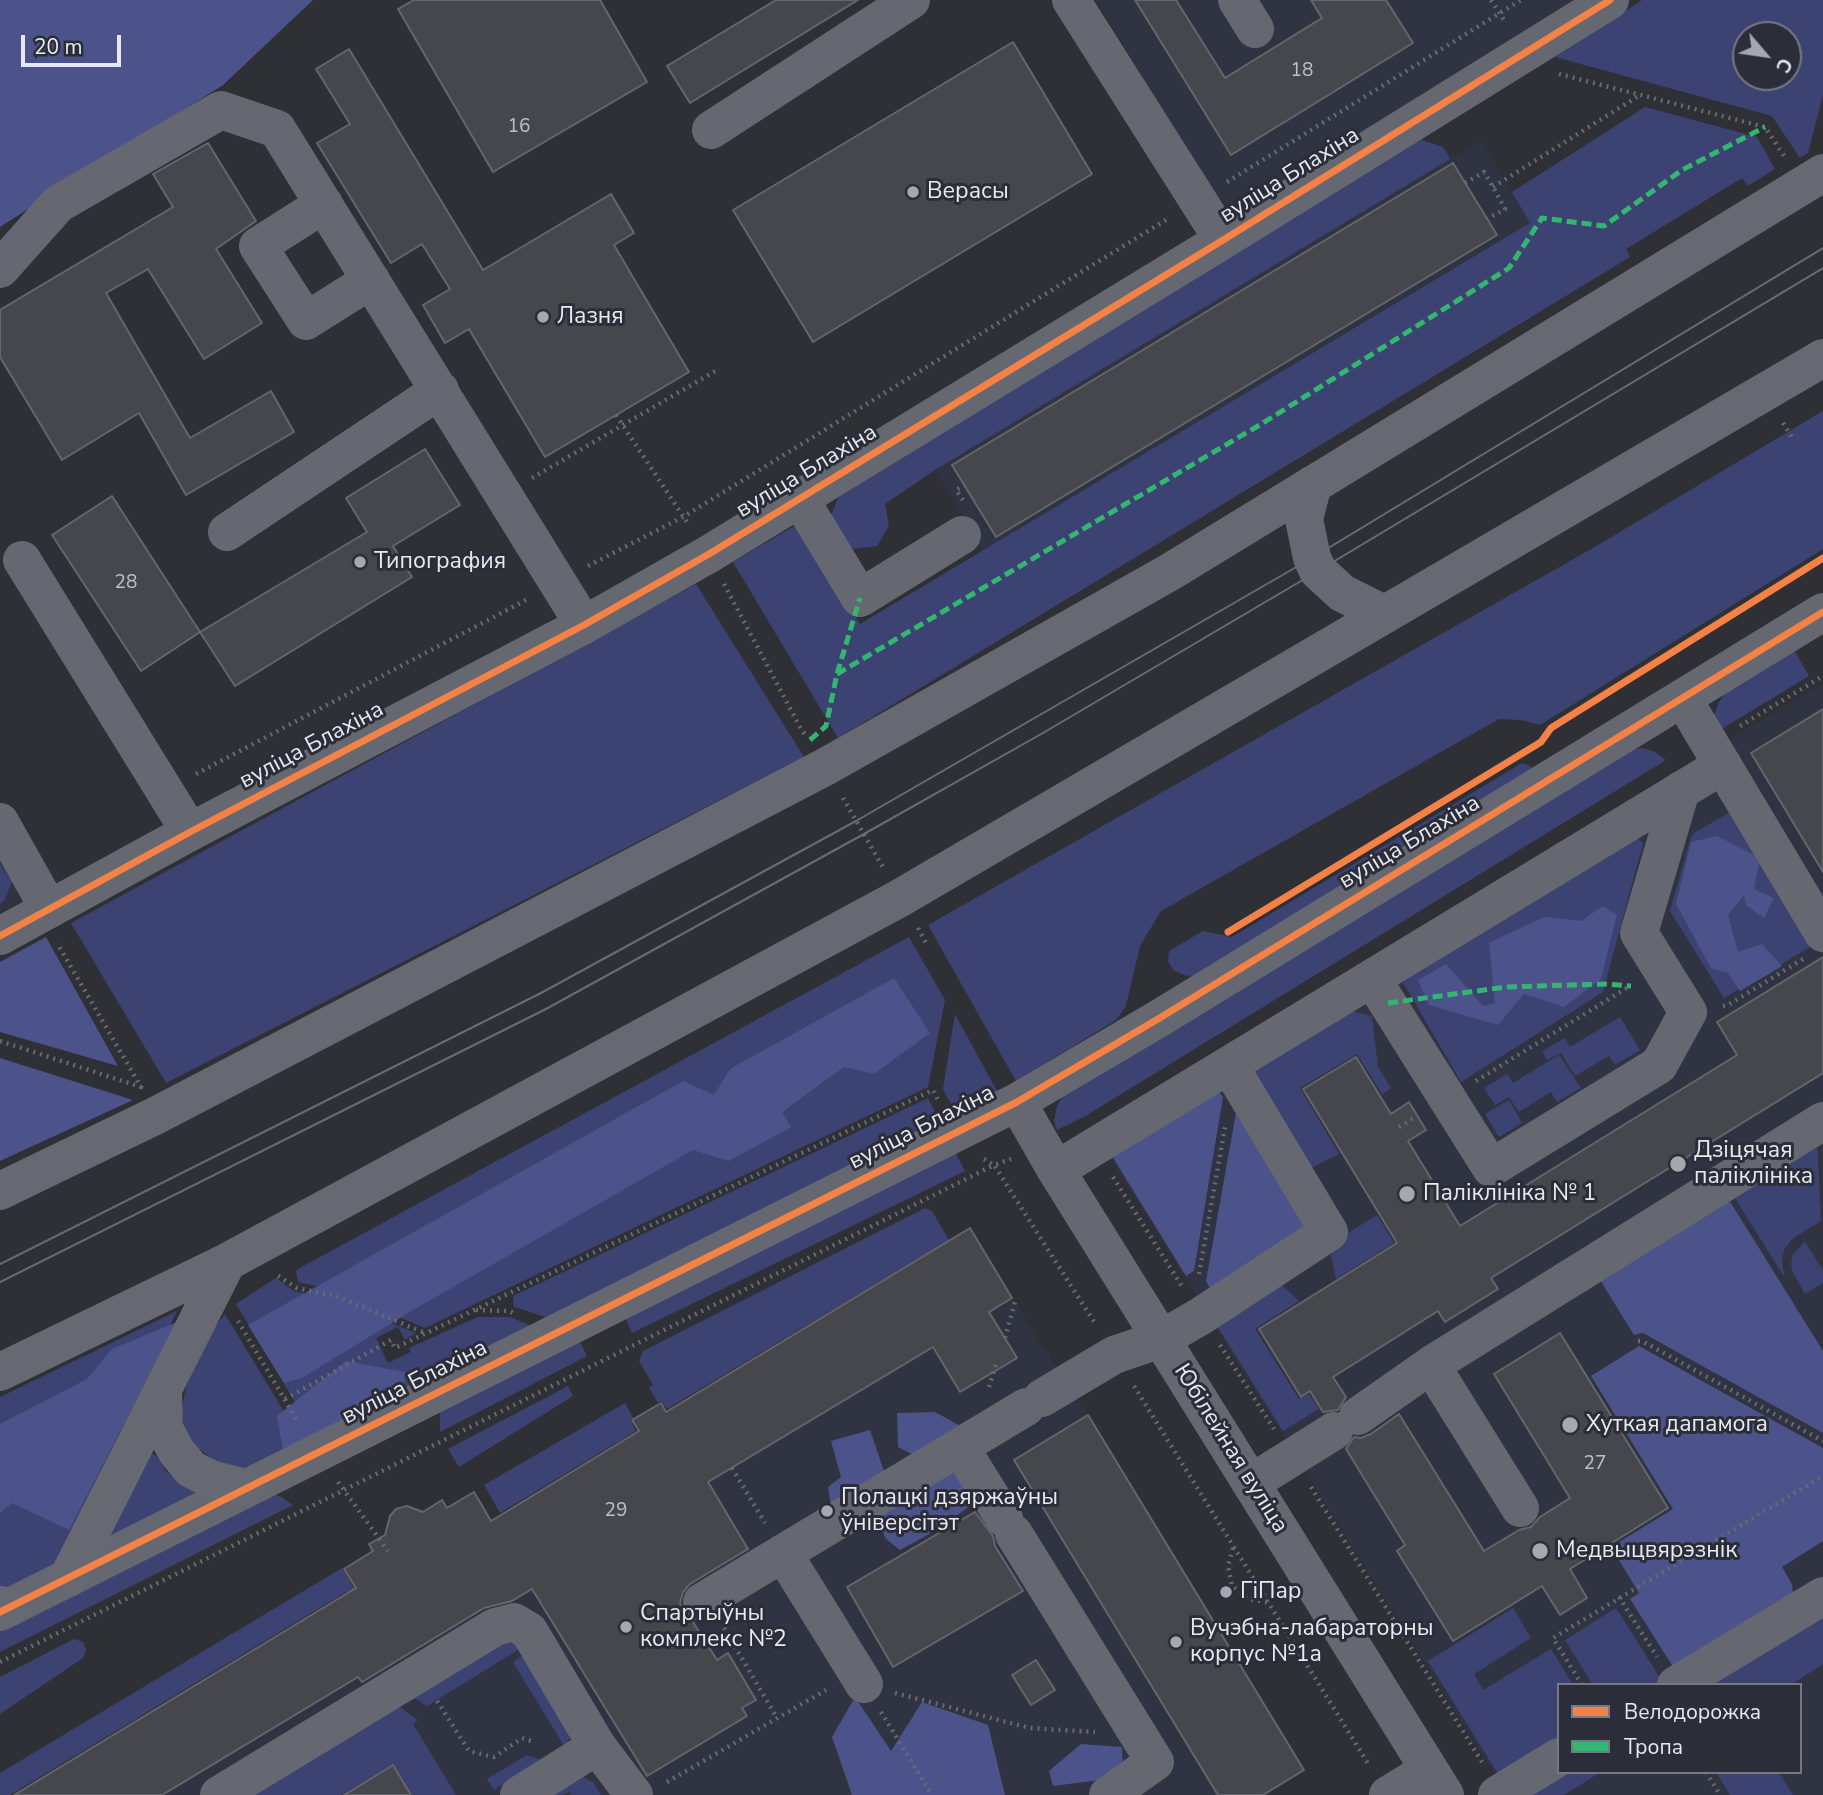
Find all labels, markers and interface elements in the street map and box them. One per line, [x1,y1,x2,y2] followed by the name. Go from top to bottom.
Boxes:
[24,21,124,65] scale bar
[1732,21,1802,91] north arrow
[34,33,83,61] text: 20 m
[1769,53,1798,77] text: С
[1291,60,1313,82] house number: 18
[508,116,530,138] house number: 16
[1215,122,1365,230] street label: вуліца Блахіна
[927,178,1009,206] place label: Верасы
[905,184,921,200] marker: Верасы
[557,303,624,331] place label: Лазня
[535,309,551,325] marker: Лазня
[732,419,882,525] street label: вуліца Блахіна
[374,548,506,576] place label: Типография
[352,554,368,570] marker: Типография
[115,572,137,594] house number: 28
[235,696,389,796] street label: вуліца Блахіна
[1335,790,1485,896] street label: вуліца Блахіна
[845,1080,999,1176] street label: вуліца Блахіна
[1694,1137,1813,1191] place label: Дзіцячая паліклініка
[1668,1154,1688,1174] marker: Дзіцячая паліклініка
[1423,1180,1596,1208] place label: Паліклініка № 1
[1397,1184,1417,1204] marker: Паліклініка № 1
[338,1335,492,1431] street label: вуліца Блахіна
[1167,1359,1293,1539] street label: Юбілейная вуліца
[1586,1411,1768,1439] place label: Хуткая дапамога
[1560,1415,1580,1435] marker: Хуткая дапамога
[1584,1453,1606,1475] house number: 27
[841,1484,1058,1538] place label: Полацкі дзяржаўны ўніверсітэт
[605,1500,627,1522] house number: 29
[819,1503,835,1519] marker: Полацкі дзяржаўны ўніверсітэт
[1556,1537,1737,1565] place label: Медвыцвярэзнік
[1530,1541,1550,1561] marker: Медвыцвярэзнік
[1240,1578,1301,1606] place label: ГіПар
[1218,1584,1234,1600] marker: ГіПар
[640,1600,787,1654] place label: Спартыўны комплекс №2
[1190,1615,1433,1669] place label: Вучэбна-лабараторны корпус №1а
[618,1619,634,1635] marker: Спартыўны комплекс №2
[1168,1634,1184,1650] marker: Вучэбна-лабараторны корпус №1а
[1557,1683,1802,1774] legend
[1624,1698,1761,1726] text: Велодорожка
[1624,1733,1683,1761] text: Тропа

